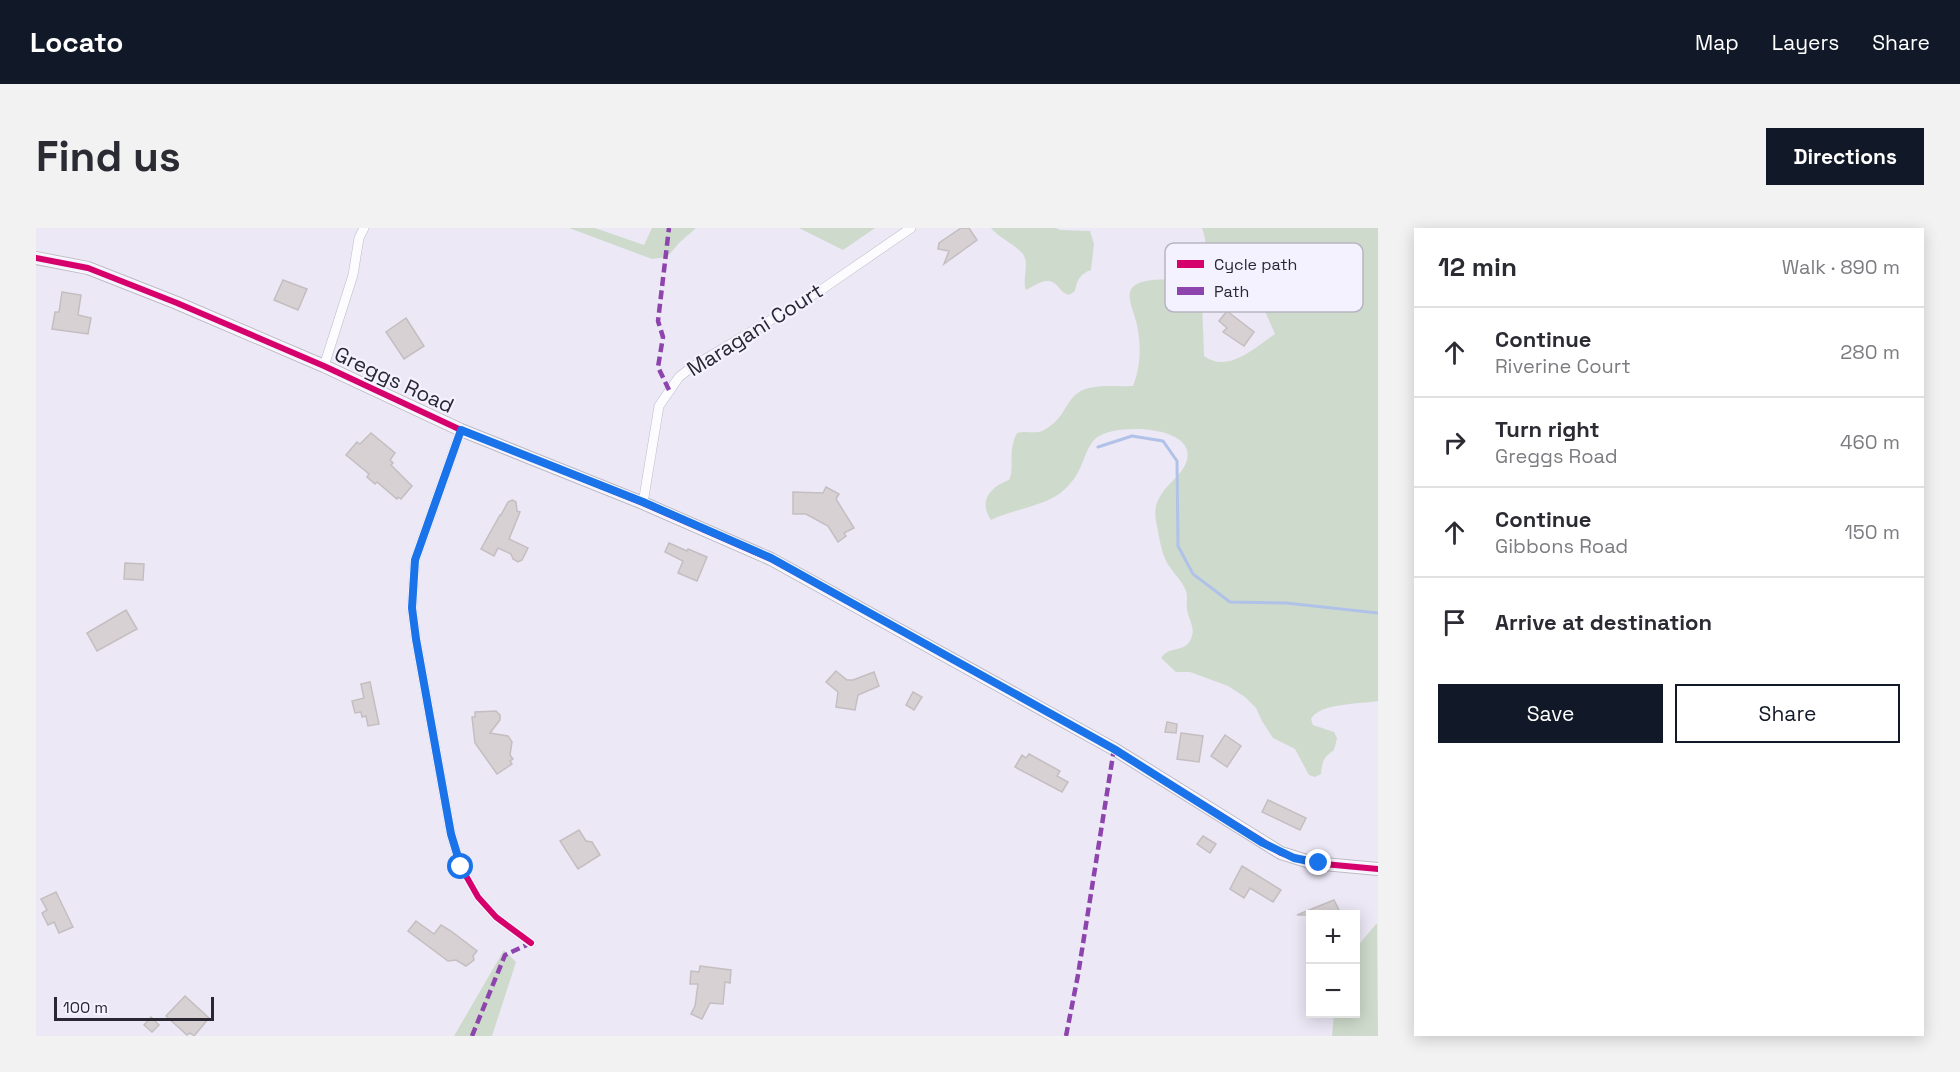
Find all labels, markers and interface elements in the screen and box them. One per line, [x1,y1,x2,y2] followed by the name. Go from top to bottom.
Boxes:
[30,24,123,60] text: Locato
[1695,29,1739,56] text: Map
[1772,29,1839,56] text: Layers
[1872,29,1930,56] text: Share
[1766,128,1924,185] button: Directions
[36,130,181,183] text: Find us
[1165,243,1363,312] legend
[1438,250,1517,284] text: 12 min
[1214,254,1297,275] text: Cycle path
[1782,254,1900,280] text: Walk · 890 m
[682,277,828,382] street label: Maragani Court
[1214,281,1249,302] text: Path
[1495,325,1591,353] text: Continue
[1438,336,1471,369] icon: ahead
[1840,339,1900,365] text: 280 m
[330,340,458,419] street label: Greggs Road
[1495,353,1631,379] text: Riverine Court
[1495,415,1600,443] text: Turn right
[1438,426,1471,459] icon: right
[1840,429,1900,455] text: 460 m
[1495,443,1618,469] text: Greggs Road
[1495,505,1591,533] text: Continue
[1438,516,1471,549] icon: ahead
[1845,519,1900,545] text: 150 m
[1495,533,1628,559] text: Gibbons Road
[1438,606,1471,639] icon: arrive
[1495,608,1712,636] text: Arrive at destination
[1438,684,1663,743] button: Save
[1675,684,1900,743] button: Share
[1305,849,1331,875] route end
[447,853,473,879] route start
[1306,910,1360,1018] map controls
[1306,910,1360,964] button: +
[1306,964,1360,1018] button: −
[54,994,214,1022] scale bar
[63,997,108,1018] text: 100 m

